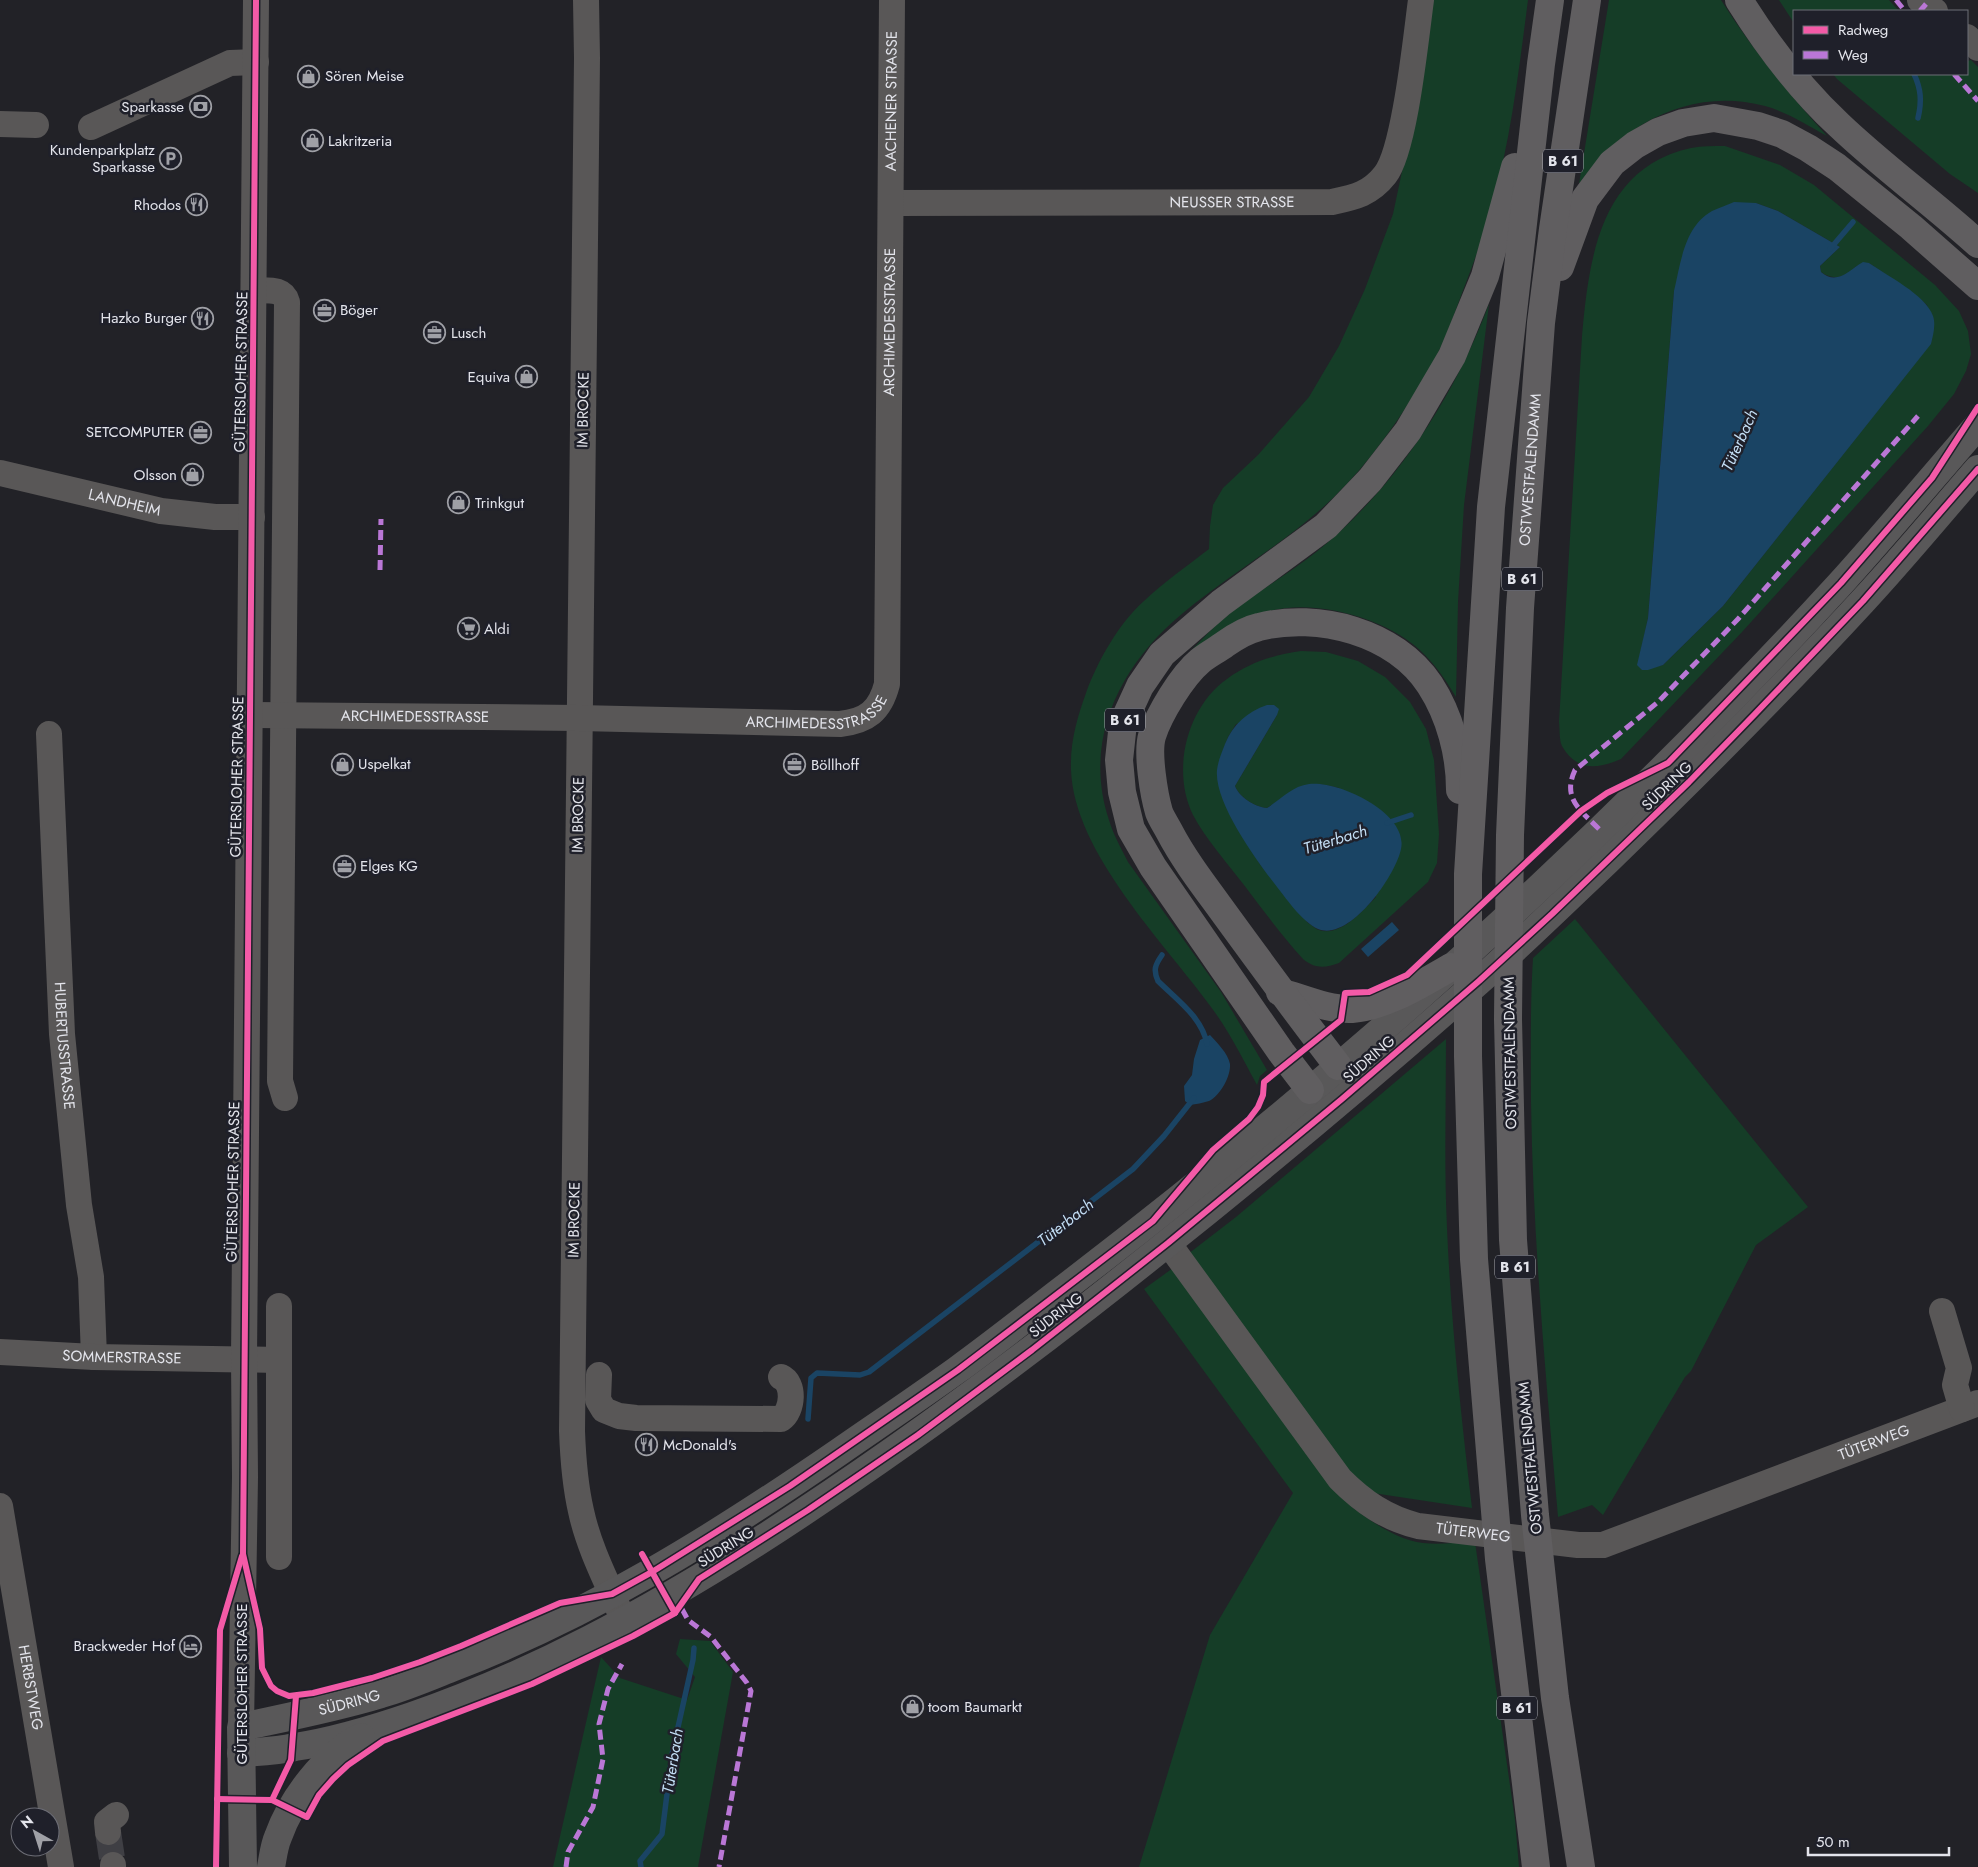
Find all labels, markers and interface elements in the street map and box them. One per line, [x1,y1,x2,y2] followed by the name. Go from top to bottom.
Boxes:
[1793,10,1968,75] legend
[1838,19,1888,41] text: Radweg
[880,31,903,171] street label: AACHENER STRASSE
[1838,44,1868,66] text: Weg
[297,64,321,88] shop icon: Sören Meise
[325,65,404,87] place label: Sören Meise
[188,95,212,119] bank icon: Sparkasse
[121,96,184,118] place label: Sparkasse
[300,129,324,153] shop icon: Lakritzeria
[328,130,392,152] place label: Lakritzeria
[50,139,155,178] place label: Kundenparkplatz Sparkasse
[159,147,183,171] parking icon: Kundenparkplatz Sparkasse
[1543,150,1583,172] road number: B 61
[1169,191,1295,213] street label: NEUSSER STRASSE
[185,193,209,217] restaurant icon: Rhodos
[134,194,181,216] place label: Rhodos
[878,248,901,396] street label: ARCHIMEDESSTRASSE
[229,291,253,453] street label: GÜTERSLOHER STRASSE
[312,298,336,322] office icon: Böger
[340,299,379,321] place label: Böger
[191,306,215,330] restaurant icon: Hazko Burger
[101,307,188,329] place label: Hazko Burger
[423,321,447,345] office icon: Lusch
[451,322,486,344] place label: Lusch
[514,365,538,389] shop icon: Equiva
[468,366,510,388] place label: Equiva
[571,372,595,448] street label: IM BROCKE
[1514,393,1547,547] street label: OSTWESTFALENDAMM
[1716,406,1763,475] water label: Tüterbach
[188,420,212,444] office icon: SETCOMPUTER
[86,421,185,443] place label: SETCOMPUTER
[181,463,205,487] shop icon: Olsson
[134,464,177,486] place label: Olsson
[86,483,163,522] street label: LANDHEIM
[447,491,471,515] shop icon: Trinkgut
[475,492,524,514] place label: Trinkgut
[1502,568,1542,590] road number: B 61
[456,617,480,641] supermarket icon: Aldi
[484,618,510,640] place label: Aldi
[745,691,893,735] street label: ARCHIMEDESSTRASSE
[225,696,249,858] street label: GÜTERSLOHER STRASSE
[341,705,489,728] street label: ARCHIMEDESSTRASSE
[1105,708,1145,732] road number: B 61
[330,752,354,776] shop icon: Uspelkat
[358,753,411,775] place label: Uspelkat
[783,753,807,777] office icon: Böllhoff
[811,754,860,776] place label: Böllhoff
[1637,756,1697,816] street label: SÜDRING
[566,777,590,853] street label: IM BROCKE
[1300,819,1370,860] water label: Tüterbach
[332,854,356,878] office icon: Elges KG
[360,855,418,877] place label: Elges KG
[1498,976,1522,1130] street label: OSTWESTFALENDAMM
[49,981,80,1110] street label: HUBERTUSSTRASSE
[1338,1030,1400,1088] street label: SÜDRING
[221,1101,245,1263] street label: GÜTERSLOHER STRASSE
[562,1182,586,1258] street label: IM BROCKE
[1032,1193,1098,1252] water label: Tüterbach
[1495,1256,1535,1278] road number: B 61
[1024,1287,1088,1343] street label: SÜDRING
[62,1344,182,1369] street label: SOMMERSTRASSE
[1512,1381,1548,1535] street label: OSTWESTFALENDAMM
[1835,1419,1913,1466] street label: TÜTERWEG
[635,1433,659,1457] restaurant icon: McDonald's
[663,1434,737,1456] place label: McDonald's
[1435,1517,1512,1548] street label: TÜTERWEG
[693,1521,759,1573] street label: SÜDRING
[231,1603,253,1765] street label: GÜTERSLOHER STRASSE
[179,1634,203,1658] hotel icon: Brackweder Hof
[73,1635,176,1657] place label: Brackweder Hof
[13,1643,49,1732] street label: HERBSTWEG
[316,1684,383,1721] street label: SÜDRING
[900,1695,924,1719] shop icon: toom Baumarkt
[928,1696,1022,1718] place label: toom Baumarkt
[1497,1696,1537,1720] road number: B 61
[656,1727,689,1795] water label: Tüterbach
[10,1807,60,1857] north arrow
[16,1811,37,1833] text: N
[1808,1824,1949,1856] scale bar
[1816,1831,1850,1853] text: 50 m

